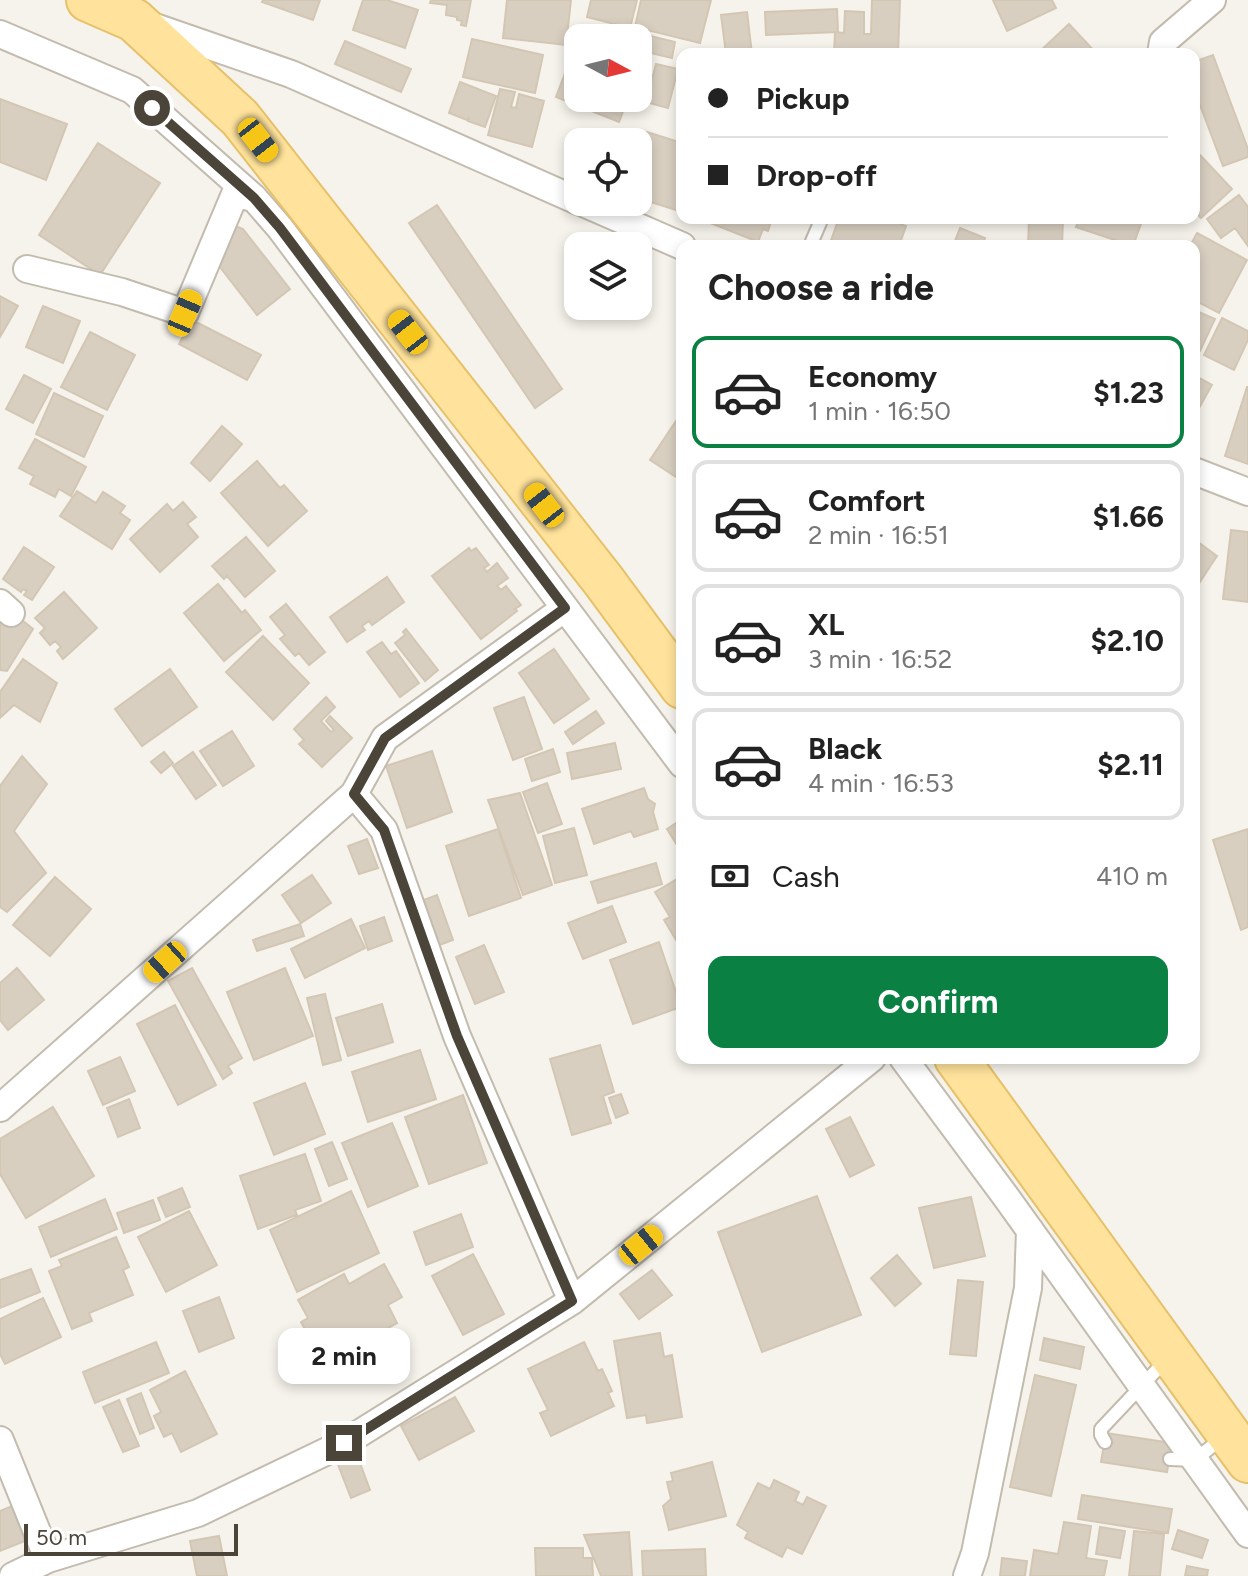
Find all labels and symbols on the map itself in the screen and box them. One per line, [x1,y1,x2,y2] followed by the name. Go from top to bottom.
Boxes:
[564,24,652,112] north arrow
[134,90,170,126] route start
[234,114,282,166] car
[165,286,205,340] car
[384,306,432,358] car
[520,479,568,531] car
[139,937,191,987] car
[615,1221,667,1269] car
[278,1327,410,1383] callout: 2 min
[326,1425,362,1461] route end
[24,1520,238,1556] scale bar

